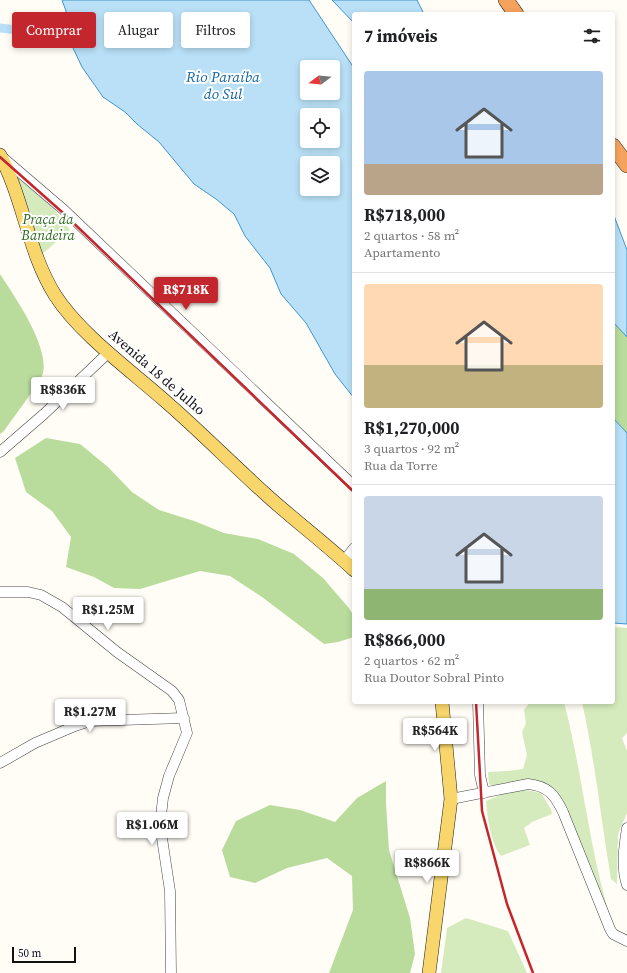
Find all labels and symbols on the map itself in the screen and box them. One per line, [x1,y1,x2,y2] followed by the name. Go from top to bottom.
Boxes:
[300,60,340,100] north arrow
[185,66,260,104] water label: Rio Paraíba do Sul
[20,209,75,245] park label: Praça da Bandeira
[153,277,219,311] pin: R$718K
[104,324,210,420] street label: Avenida 18 de Julho
[30,377,96,411] pin: R$836K
[71,597,145,631] pin: R$1.25M
[53,699,127,733] pin: R$1.27M
[402,718,468,752] pin: R$564K
[115,812,189,846] pin: R$1.06M
[394,850,460,884] pin: R$866K
[12,945,76,964] scale bar

